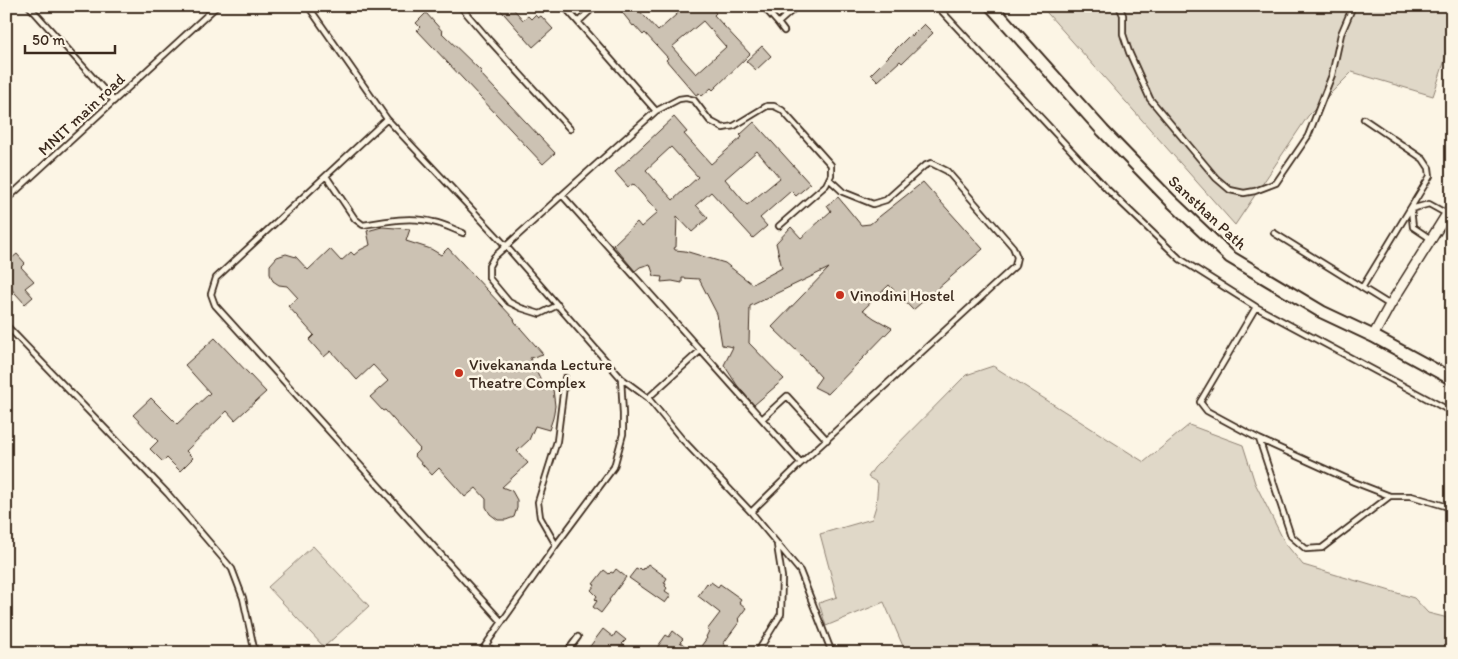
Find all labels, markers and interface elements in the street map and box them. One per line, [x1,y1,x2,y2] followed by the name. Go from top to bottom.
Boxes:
[25,22,115,54] scale bar
[32,31,65,49] text: 50 m
[34,69,129,159] street label: MNIT main road
[1165,171,1251,254] street label: Sansthan Path
[850,286,955,305] place label: Vinodini Hostel
[834,289,846,301] marker: Vinodini Hostel
[469,355,612,392] place label: Vivekananda Lecture Theatre Complex
[453,367,465,379] marker: Vivekananda Lecture Theatre Complex

